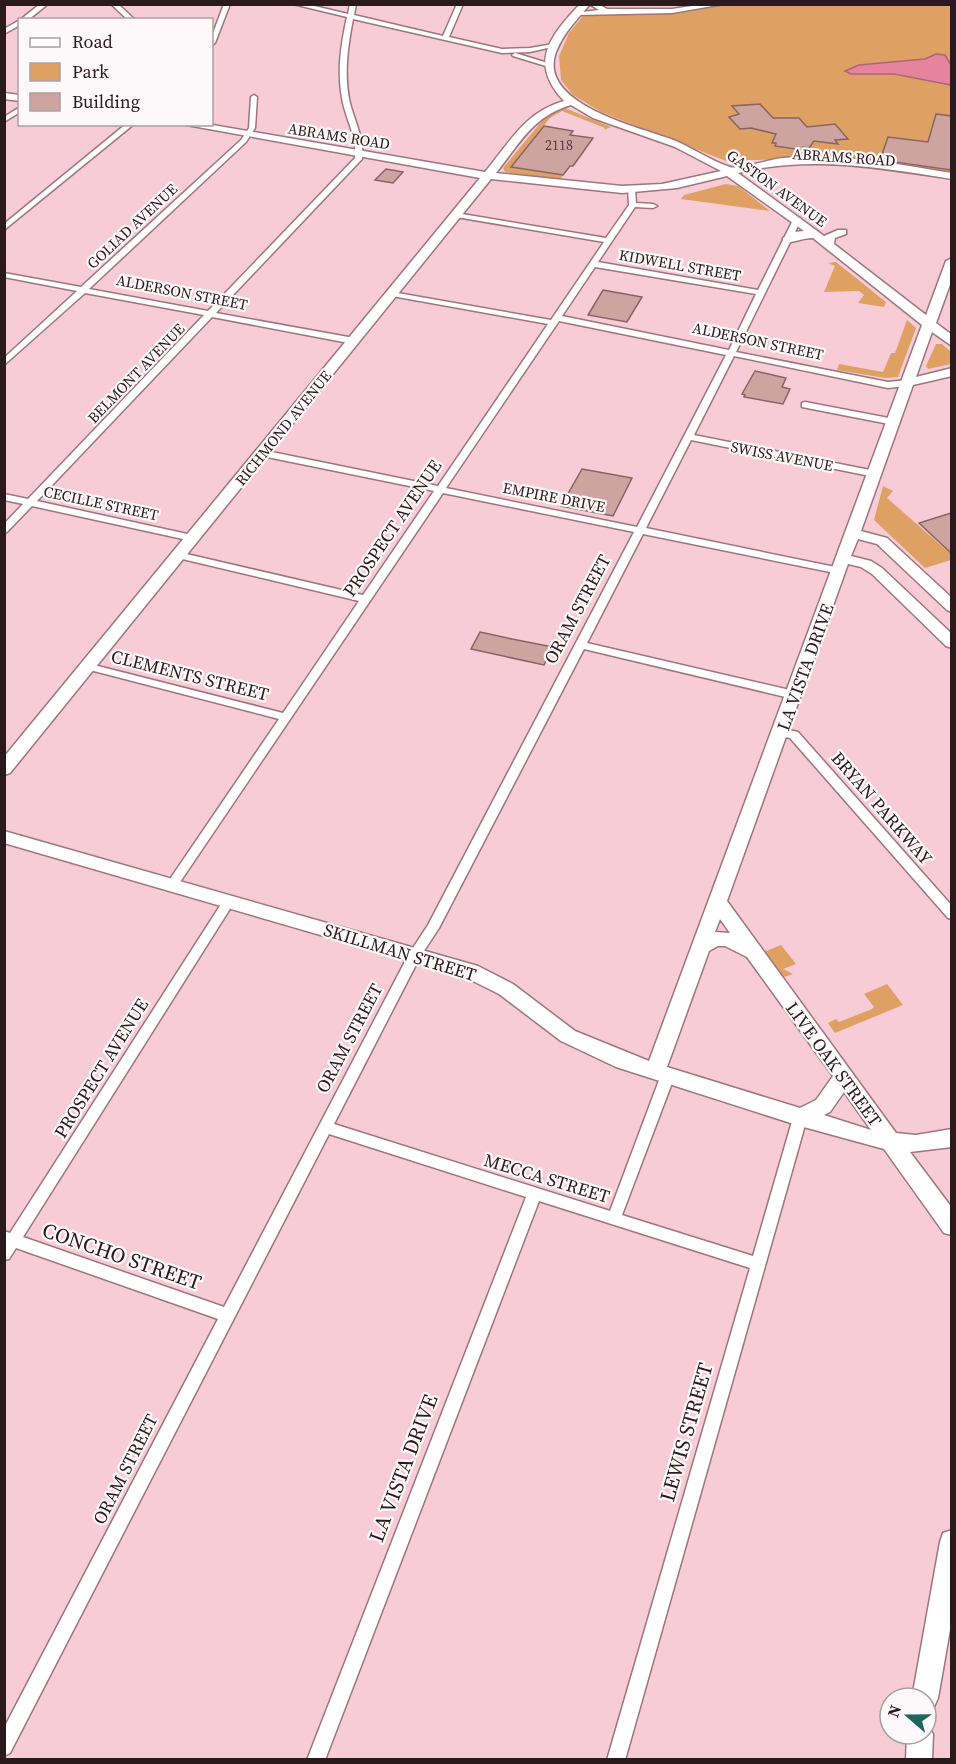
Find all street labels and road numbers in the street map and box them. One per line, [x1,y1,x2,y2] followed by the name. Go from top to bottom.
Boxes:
[286,118,392,154] street label: ABRAMS ROAD
[792,143,896,171] street label: ABRAMS ROAD
[723,144,831,232] street label: GASTON AVENUE
[82,179,182,273] street label: GOLIAD AVENUE
[617,244,743,286] street label: KIDWELL STREET
[114,269,250,315] street label: ALDERSON STREET
[691,317,825,365] street label: ALDERSON STREET
[83,318,189,428] street label: BELMONT AVENUE
[230,366,336,490] street label: RICHMOND AVENUE
[729,436,835,476] street label: SWISS AVENUE
[337,454,447,601] street label: PROSPECT AVENUE
[501,477,607,517] street label: EMPIRE DRIVE
[42,481,160,525] street label: CECILLE STREET
[538,550,616,668] street label: ORAM STREET
[770,600,840,734] street label: LA VISTA DRIVE
[109,643,271,707] street label: CLEMENTS STREET
[826,746,939,870] street label: BRYAN PARKWAY
[321,917,479,987] street label: SKILLMAN STREET
[310,979,388,1097] street label: ORAM STREET
[48,993,154,1143] street label: PROSPECT AVENUE
[780,997,888,1131] street label: LIVE OAK STREET
[481,1147,613,1209] street label: MECCA STREET
[38,1215,206,1297] street label: CONCHO STREET
[652,1359,720,1505] street label: LEWIS STREET
[362,1390,444,1546] street label: LA VISTA DRIVE
[86,1409,164,1528] street label: ORAM STREET

